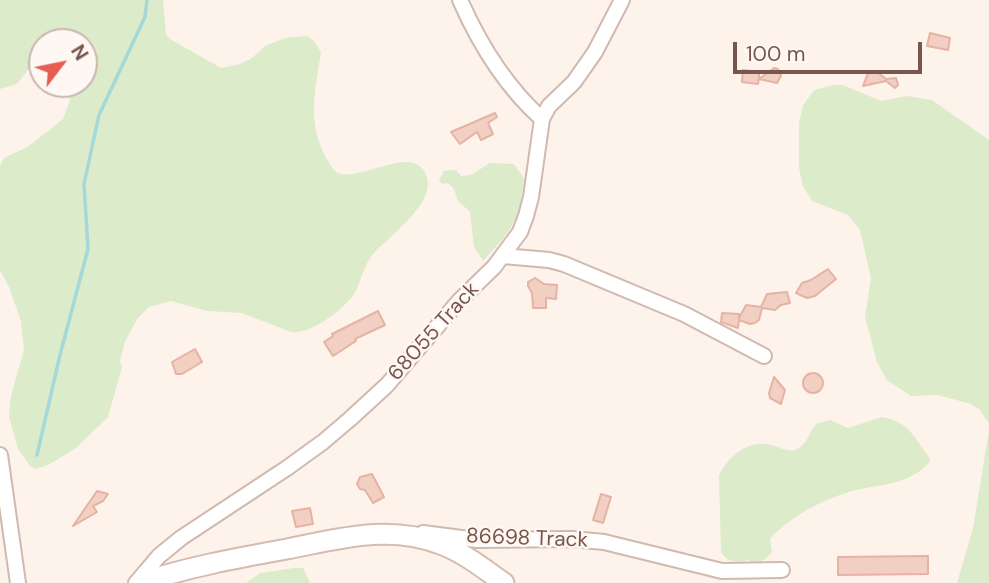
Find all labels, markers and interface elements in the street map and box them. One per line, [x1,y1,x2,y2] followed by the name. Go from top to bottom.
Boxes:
[28,28,98,98] north arrow
[737,28,926,72] scale bar
[65,40,94,65] text: N
[746,40,806,68] text: 100 m
[383,278,485,386] street label: 68055 Track
[465,524,589,554] street label: 86698 Track

